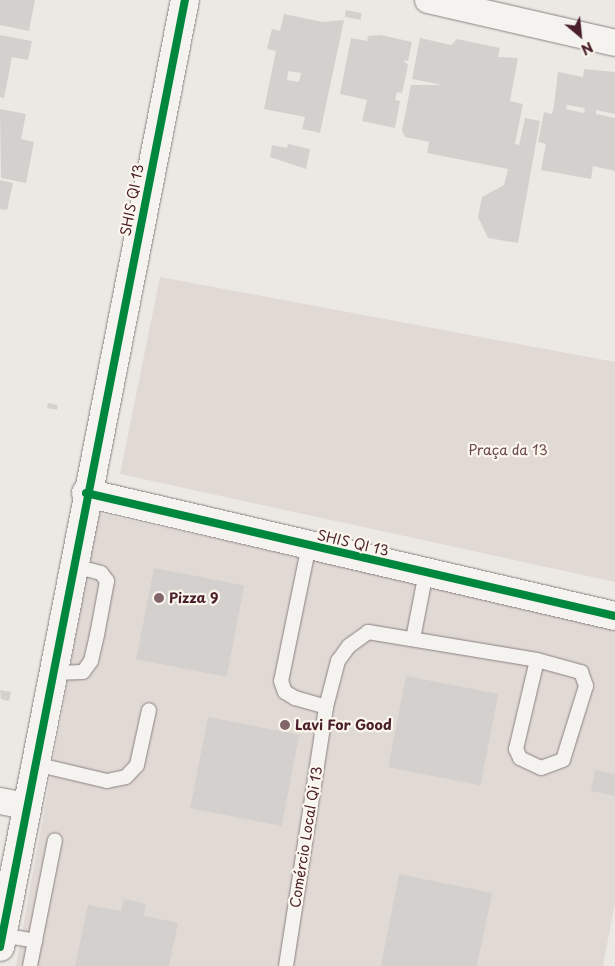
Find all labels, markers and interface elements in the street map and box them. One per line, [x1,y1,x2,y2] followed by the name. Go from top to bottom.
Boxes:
[555,10,605,60] north arrow
[577,37,597,61] text: N
[117,162,147,238] street label: SHIS QI 13
[468,442,548,458] park label: Praça da 13
[315,527,391,559] street label: SHIS QI 13
[169,590,220,606] place label: Pizza 9
[153,592,165,604] marker: Pizza 9
[295,717,391,733] place label: Lavi For Good
[279,719,291,731] marker: Lavi For Good
[286,765,326,909] street label: Comércio Local Qi 13

